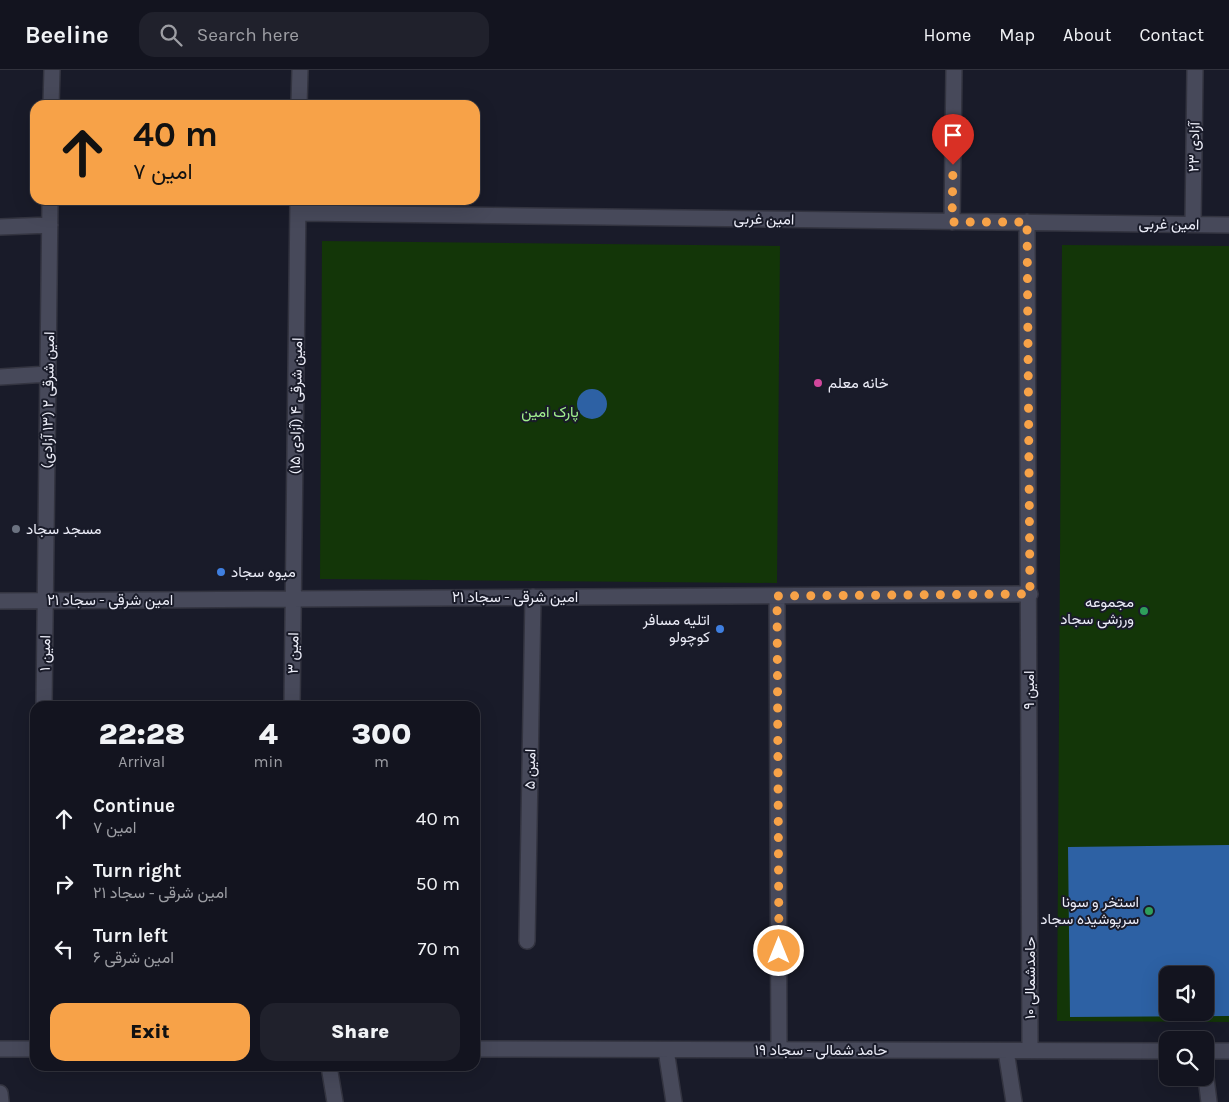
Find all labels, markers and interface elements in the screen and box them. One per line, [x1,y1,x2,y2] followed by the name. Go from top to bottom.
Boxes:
[139,12,489,57] search box
[25,21,109,49] text: Beeline
[157,21,185,49] icon: search
[197,24,299,46] text: Search here
[923,24,971,46] text: Home
[999,24,1035,46] text: Map
[1063,24,1112,46] text: About
[1140,24,1204,46] text: Contact
[133,114,218,155] text: 40 m
[932,114,974,165] pin
[50,120,115,185] icon: ahead
[1185,120,1204,172] street label: آزادی ۲۳
[939,121,967,149] icon: arrive
[133,159,193,185] text: امین ۷
[734,209,794,230] street label: امین غربی
[1139,214,1199,235] street label: امین غربی
[38,331,59,469] street label: امین شرقی ۲ (۱۳ آزادی)
[286,337,307,475] street label: امین شرقی ۴ (آزادی ۱۵)
[828,374,888,393] place label: خانه معلم
[812,377,824,389] marker: خانه معلم
[521,403,579,422] park label: پارک امین
[26,520,102,538] place label: مسجد سجاد
[10,523,22,535] marker: مسجد سجاد
[231,563,296,581] place label: میوه سجاد
[215,566,227,578] marker: میوه سجاد
[452,588,578,607] street label: امین شرقی - سجاد ۲۱
[47,591,173,610] street label: امین شرقی - سجاد ۲۱
[1060,593,1134,629] place label: مجموعه ورزشی سجاد
[1138,605,1150,617] marker: مجموعه ورزشی سجاد
[642,611,710,647] place label: اتليه مسافر كوچولو
[714,623,726,635] marker: اتليه مسافر كوچولو
[284,632,303,674] street label: امین ۳
[36,635,55,671] street label: امین ۱
[1020,670,1039,710] street label: امین ۹
[98,716,185,752] text: 22:28
[259,716,278,752] text: 4
[351,716,411,752] text: 300
[521,749,540,790] street label: امین ۵
[118,752,165,771] text: Arrival
[254,752,283,771] text: min
[374,752,389,771] text: m
[93,795,175,817] text: Continue
[50,805,78,833] icon: ahead
[416,808,460,830] text: 40 m
[93,818,136,837] text: امین ۷
[93,860,182,882] text: Turn right
[50,870,78,898] icon: right
[416,873,460,895] text: 50 m
[93,883,228,902] text: امین شرقی - سجاد ۲۱
[1040,893,1139,929] place label: استخر و سونا سرپوشیده سجاد
[1143,905,1155,917] marker: استخر و سونا سرپوشیده سجاد
[752,924,804,976] position arrow
[93,925,168,947] text: Turn left
[50,935,78,963] icon: left
[1021,937,1040,1019] street label: حامدشمالی ۱۰
[418,938,460,960] text: 70 m
[93,948,174,967] text: امین شرقی ۶
[1159,966,1214,1086] map controls
[1159,966,1214,1021] button: sound
[50,1003,250,1061] button: Exit
[260,1003,460,1061] button: Share
[1159,1031,1214,1086] button: search
[755,1041,887,1060] street label: حامد شمالی - سجاد ۱۹

